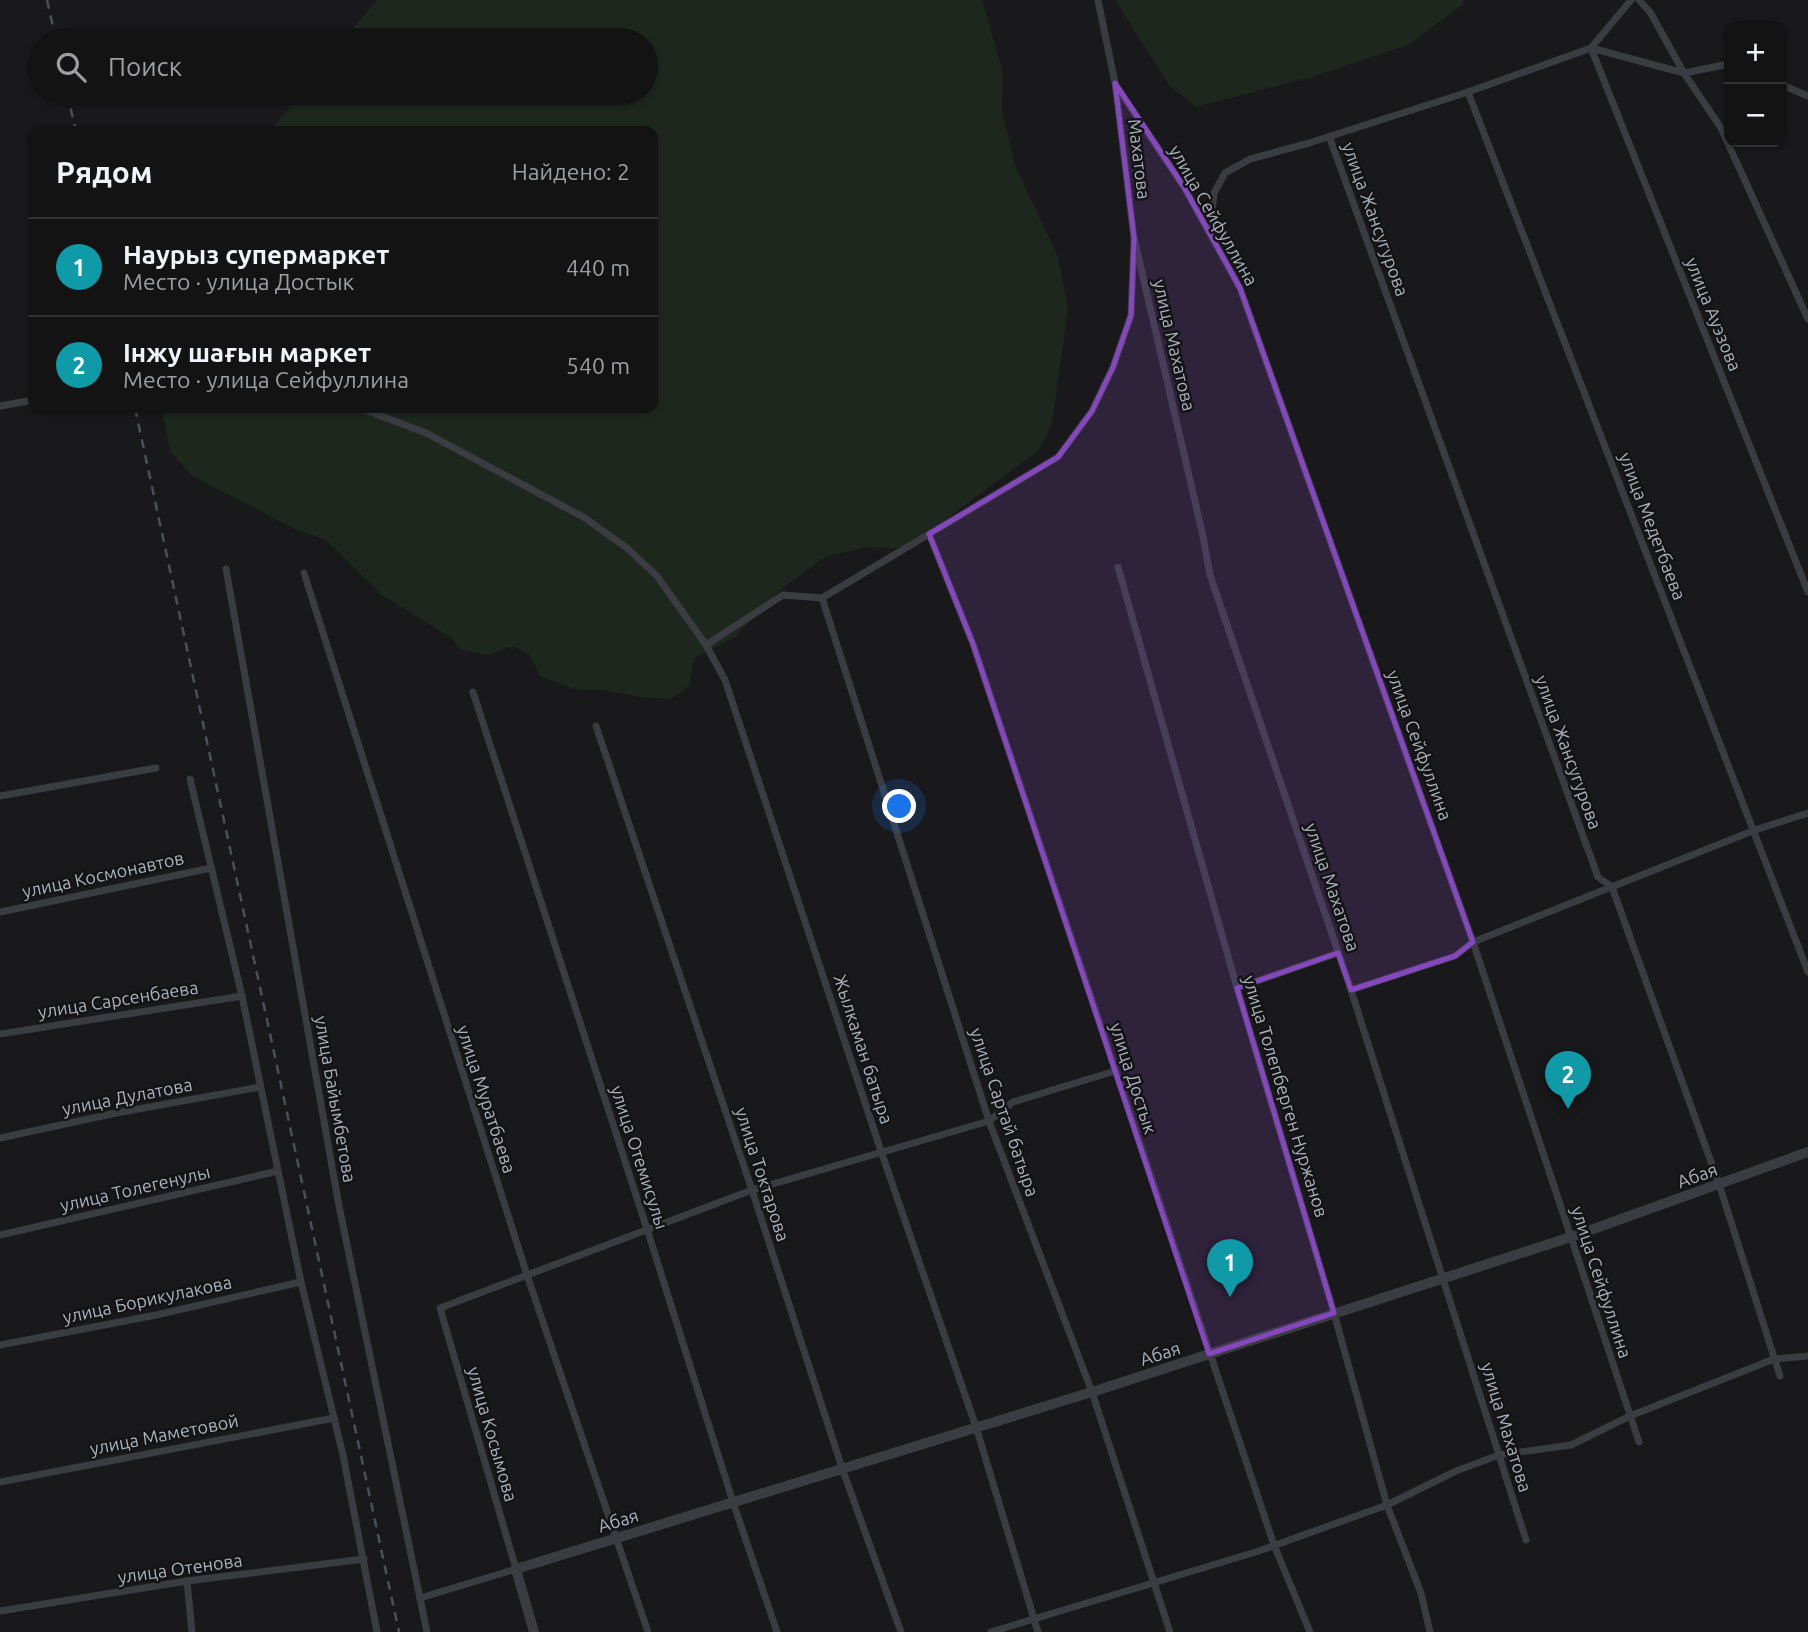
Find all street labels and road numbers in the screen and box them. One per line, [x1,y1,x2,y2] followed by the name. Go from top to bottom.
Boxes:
[1125,118,1155,200] street label: Махатова
[1339,139,1413,299] street label: улица Жансугурова
[1166,141,1262,289] street label: улица Сейфуллина
[1682,254,1746,374] street label: улица Ауэзова
[1150,277,1200,413] street label: улица Махатова
[1616,449,1690,603] street label: улица Медетбаева
[1383,667,1457,823] street label: улица Сейфуллина
[1532,672,1606,832] street label: улица Жансугурова
[1302,820,1364,954] street label: улица Махатова
[20,847,186,901] street label: улица Космонавтов
[830,972,898,1126] street label: Жылкаман батыра
[1240,973,1332,1219] street label: улица Толепберген Нуржанов
[36,976,200,1022] street label: улица Сарсенбаева
[311,1014,361,1184] street label: улица Байымбетова
[1107,1020,1161,1136] street label: улица Достык
[454,1022,520,1176] street label: улица Муратбаева
[967,1025,1043,1199] street label: улица Сартай батыра
[60,1074,194,1118] street label: улица Дулатова
[607,1083,673,1231] street label: улица Отемисулы
[732,1104,794,1244] street label: улица Токтарова
[1674,1159,1720,1191] street label: Абая
[58,1161,212,1215] street label: улица Толегенулы
[1568,1204,1636,1360] street label: улица Сейфуллина
[61,1271,233,1327] street label: улица Борикулакова
[1137,1337,1183,1369] street label: Абая
[1478,1360,1536,1494] street label: улица Махатова
[464,1364,522,1504] street label: улица Косымова
[88,1410,240,1458] street label: улица Маметовой
[595,1504,641,1536] street label: Абая
[116,1549,244,1587] street label: улица Отенова

